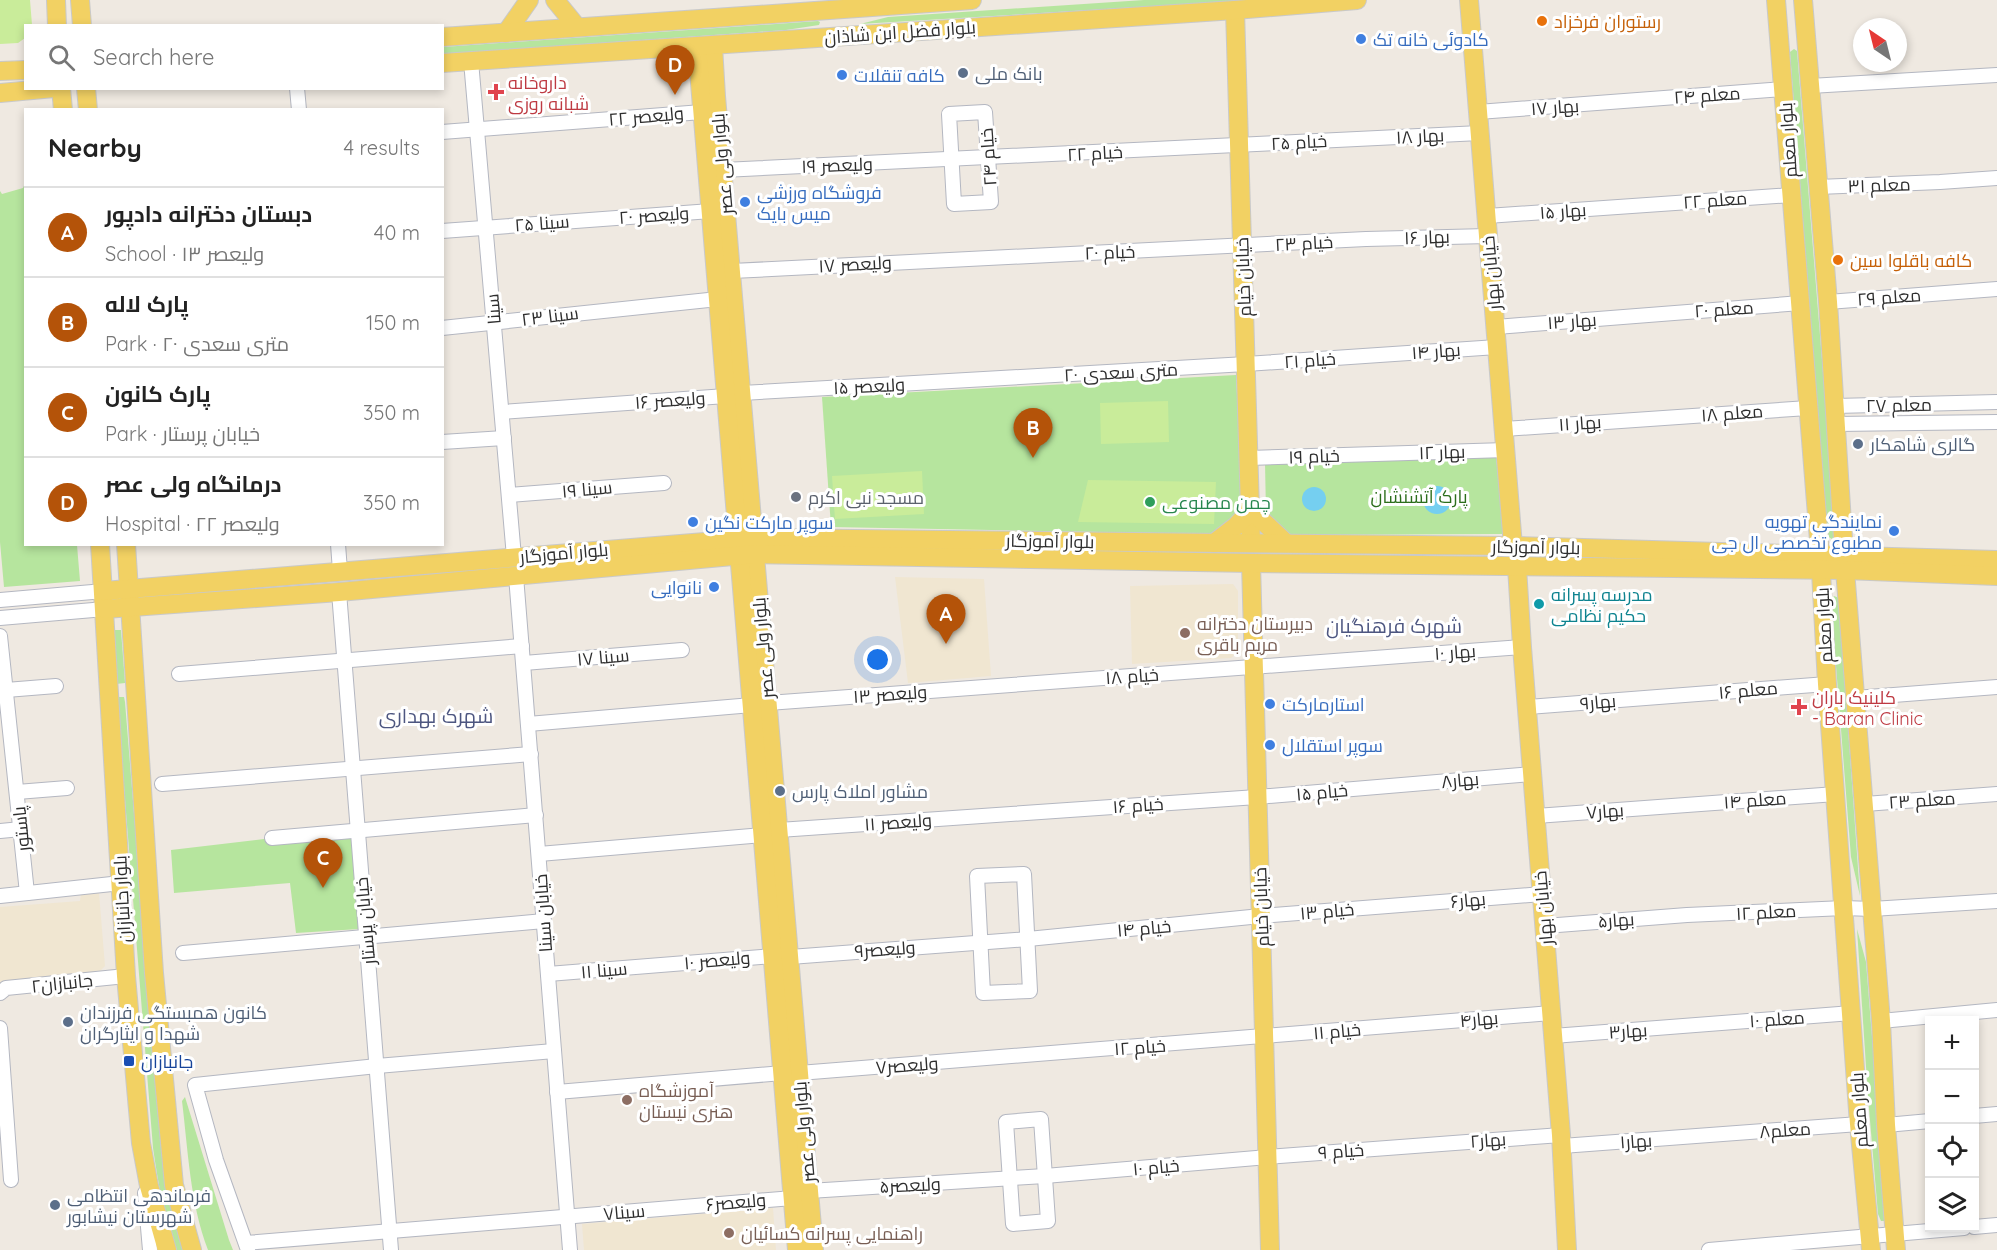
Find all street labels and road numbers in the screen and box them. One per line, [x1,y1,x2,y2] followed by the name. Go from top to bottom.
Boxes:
[823,15,977,49] street label: بلوار فضل ابن شاذان
[1673,81,1741,110] street label: معلم ۲۴
[1530,94,1580,120] street label: بهار ۱۷
[607,101,685,131] street label: ولیعصر ۲۲
[1774,101,1803,179] street label: بلوار معلم
[706,112,738,217] street label: بلوار ولی عصر
[1395,123,1445,149] street label: بهار ۱۸
[974,127,1003,187] street label: خیام ۲۴
[1270,129,1328,156] street label: خیام ۲۵
[1067,140,1123,167] street label: خیام ۲۲
[801,152,873,178] street label: ولیعصر ۱۹
[1847,172,1911,199] street label: معلم ۳۱
[1682,186,1748,215] street label: معلم ۲۲
[1539,198,1587,224] street label: بهار ۱۵
[618,201,690,229] street label: ولیعصر ۲۰
[514,210,570,236] street label: سینا ۲۵
[1404,225,1450,249] street label: بهار ۱۶
[1274,230,1334,257] street label: خیام ۲۳
[1476,235,1506,312] street label: خیابان بهار
[1230,237,1257,317] street label: خیابان خیام
[1084,240,1136,265] street label: خیام ۲۰
[818,251,892,277] street label: ولیعصر ۱۷
[1856,283,1922,312] street label: معلم ۲۹
[480,293,506,325] street label: سینا
[1694,295,1754,324] street label: معلم ۲۰
[520,301,580,331] street label: سینا ۲۳
[1547,308,1597,334] street label: بهار ۱۳
[1411,338,1461,364] street label: بهار ۱۴
[1283,347,1337,374] street label: خیام ۲۱
[1063,358,1179,386] street label: ۲۰ متری سعدی
[832,373,906,399] street label: ولیعصر ۱۵
[634,386,706,414] street label: ولیعصر ۱۶
[1866,393,1932,418] street label: معلم ۲۷
[1700,399,1764,428] street label: معلم ۱۸
[1558,410,1602,436] street label: بهار ۱۱
[1418,440,1466,464] street label: بهار ۱۲
[1288,444,1340,469] street label: خیام ۱۹
[561,475,613,503] street label: سینا ۱۹
[1004,529,1095,553] street label: بلوار آموزگار
[1490,535,1581,559] street label: بلوار آموزگار
[518,538,609,568] street label: بلوار آموزگار
[1811,587,1838,663] street label: بلوار معلم
[747,596,779,701] street label: بلوار ولی عصر
[1433,639,1477,665] street label: بهار ۱۰
[576,643,630,671] street label: سینا ۱۷
[1104,663,1160,690] street label: خیام ۱۸
[1717,676,1779,705] street label: معلم ۱۶
[852,680,928,708] street label: ولیعصر ۱۳
[1579,689,1617,715] street label: بهار۹
[1440,767,1480,793] street label: بهار۸
[1295,778,1349,807] street label: خیام ۱۵
[1723,786,1787,815] street label: معلم ۱۴
[1888,786,1956,815] street label: معلم ۲۳
[1112,792,1164,819] street label: خیام ۱۶
[1585,798,1625,824] street label: بهار۷
[7,805,36,854] street label: پاستور
[863,808,933,836] street label: ولیعصر ۱۱
[108,855,136,943] street label: بلوار جانبازان
[1248,867,1275,947] street label: خیابان خیام
[1528,870,1558,947] street label: خیابان بهار
[529,873,557,953] street label: خیابان سینا
[350,876,381,967] street label: خیابان پرستار
[1449,887,1487,913] street label: بهار۶
[1299,897,1355,926] street label: خیام ۱۳
[1735,899,1797,926] street label: معلم ۱۲
[1597,907,1635,933] street label: بهار۵
[1116,914,1172,943] street label: خیام ۱۴
[854,935,916,963] street label: ولیعصر۹
[683,946,751,974] street label: ولیعصر ۱۰
[580,957,628,983] street label: سینا ۱۱
[30,968,94,998] street label: جانبازان۲
[1459,1006,1499,1032] street label: بهار۴
[1749,1006,1805,1033] street label: معلم ۱۰
[1312,1017,1362,1046] street label: خیام ۱۱
[1608,1018,1648,1044] street label: بهار۳
[1113,1034,1167,1061] street label: خیام ۱۲
[875,1051,939,1079] street label: ولیعصر۷
[1845,1071,1874,1149] street label: بلوار معلم
[788,1080,820,1185] street label: بلوار ولی عصر
[1758,1117,1812,1144] street label: معلم۸
[1469,1127,1507,1153] street label: بهار۲
[1619,1128,1653,1154] street label: بهار۱
[1317,1138,1365,1165] street label: خیام ۹
[1132,1154,1180,1181] street label: خیام ۱۰
[879,1172,941,1198] street label: ولیعصر۵
[705,1188,767,1216] street label: ولیعصر۶
[602,1199,646,1225] street label: سینا۷

